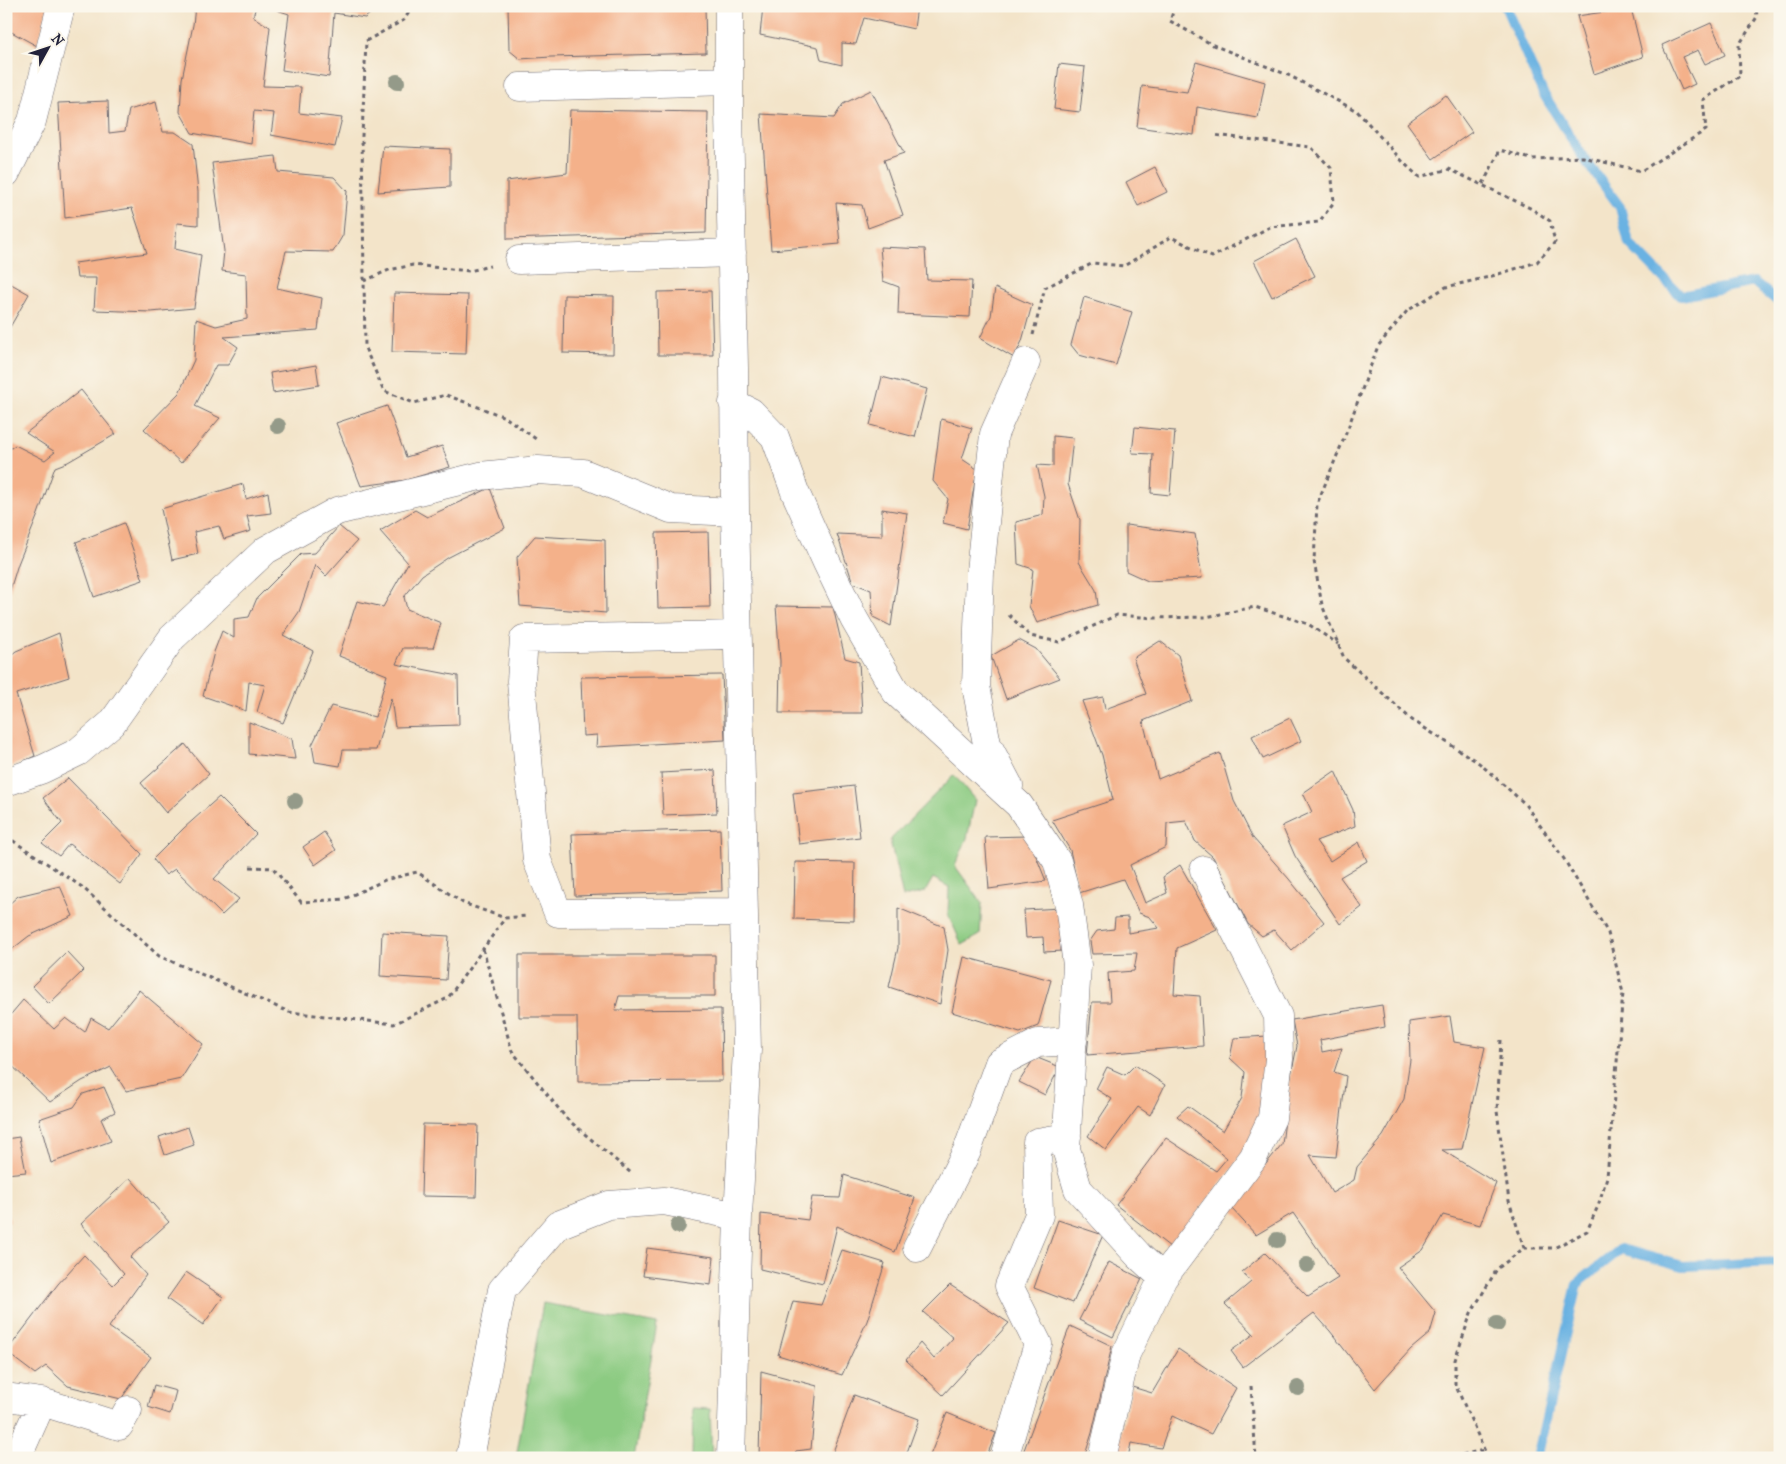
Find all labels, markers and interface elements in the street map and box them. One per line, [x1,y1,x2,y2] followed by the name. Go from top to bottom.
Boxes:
[22,22,72,72] north arrow
[48,30,68,50] text: N

